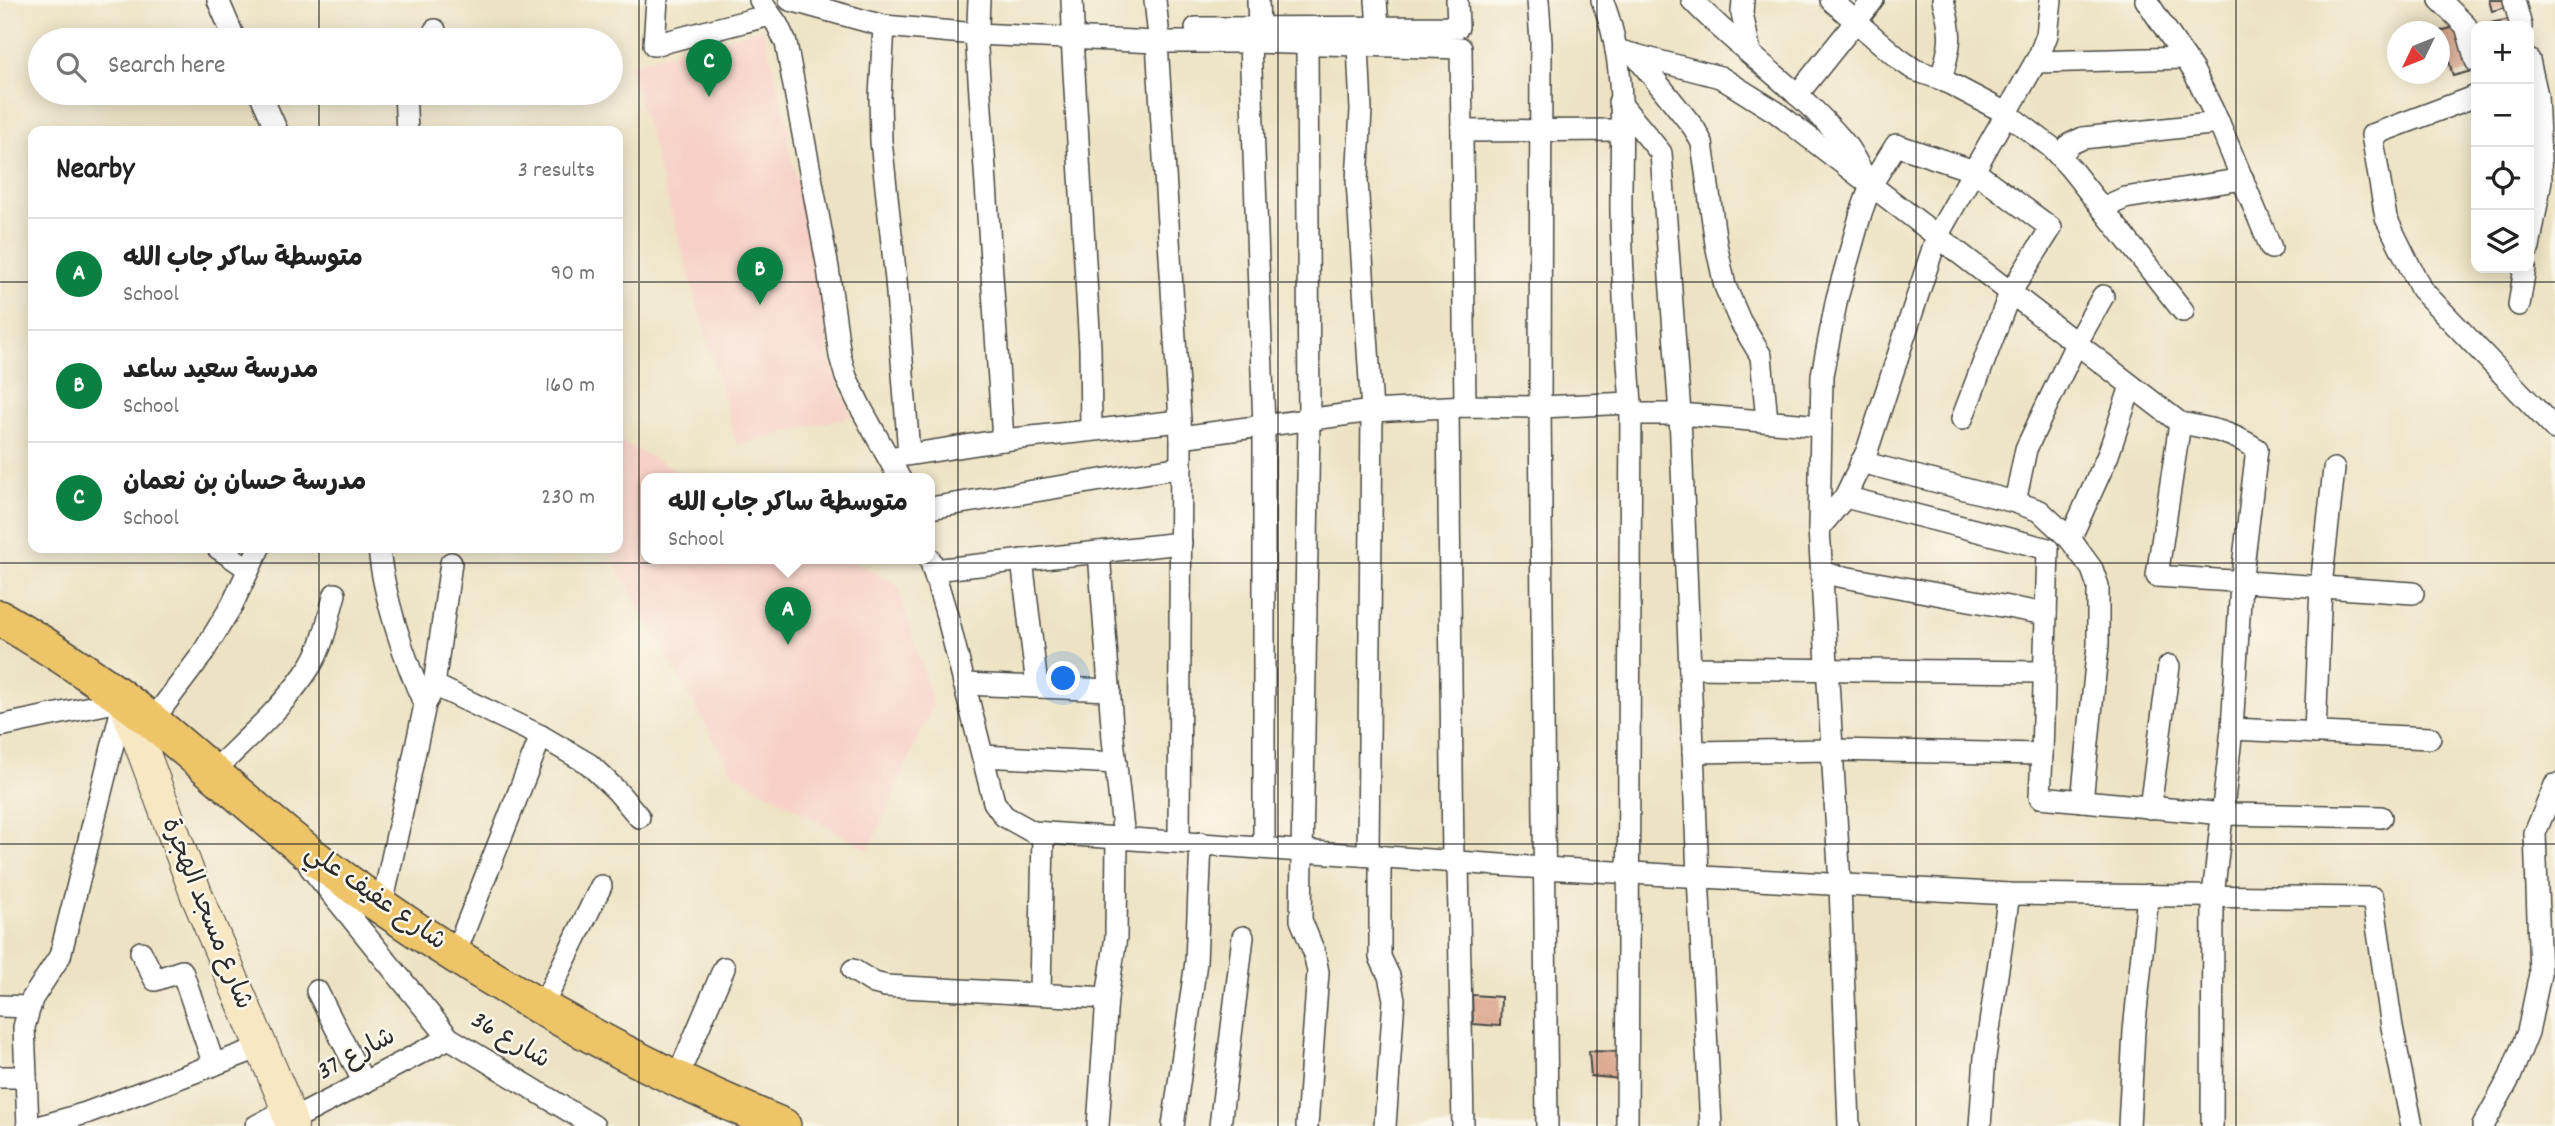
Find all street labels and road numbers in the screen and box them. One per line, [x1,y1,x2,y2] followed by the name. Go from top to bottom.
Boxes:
[151,812,261,1016] street label: شارع مسجد الهجرة
[296,835,453,961] street label: شارع عفيف علي
[463,1003,557,1079] street label: شارع 36
[311,1019,403,1091] street label: شارع 37

